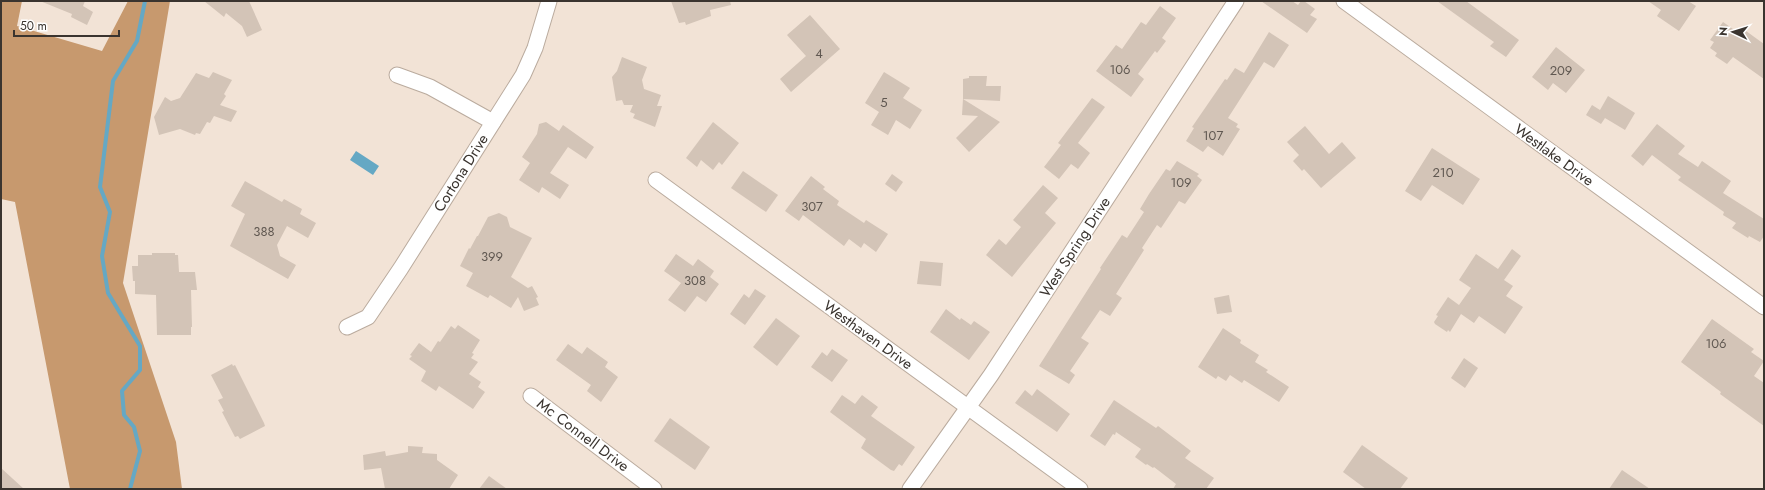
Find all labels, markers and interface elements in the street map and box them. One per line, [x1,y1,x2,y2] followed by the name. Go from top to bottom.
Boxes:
[14,12,119,38] scale bar
[1713,12,1753,52] north arrow
[20,17,47,35] text: 50 m
[1715,26,1731,36] text: N
[815,44,823,63] house number: 4
[1109,60,1131,79] house number: 106
[1550,61,1572,80] house number: 209
[880,93,888,112] house number: 5
[1510,119,1599,192] street label: Westlake Drive
[1203,126,1223,145] house number: 107
[428,129,494,216] street label: Cortona Drive
[1432,163,1454,182] house number: 210
[1170,173,1192,192] house number: 109
[1034,192,1116,301] street label: West Spring Drive
[801,197,823,216] house number: 307
[253,222,275,241] house number: 388
[481,247,503,266] house number: 399
[684,271,706,290] house number: 308
[819,295,918,375] street label: Westhaven Drive
[1705,334,1727,353] house number: 106
[532,393,634,477] street label: Mc Connell Drive

